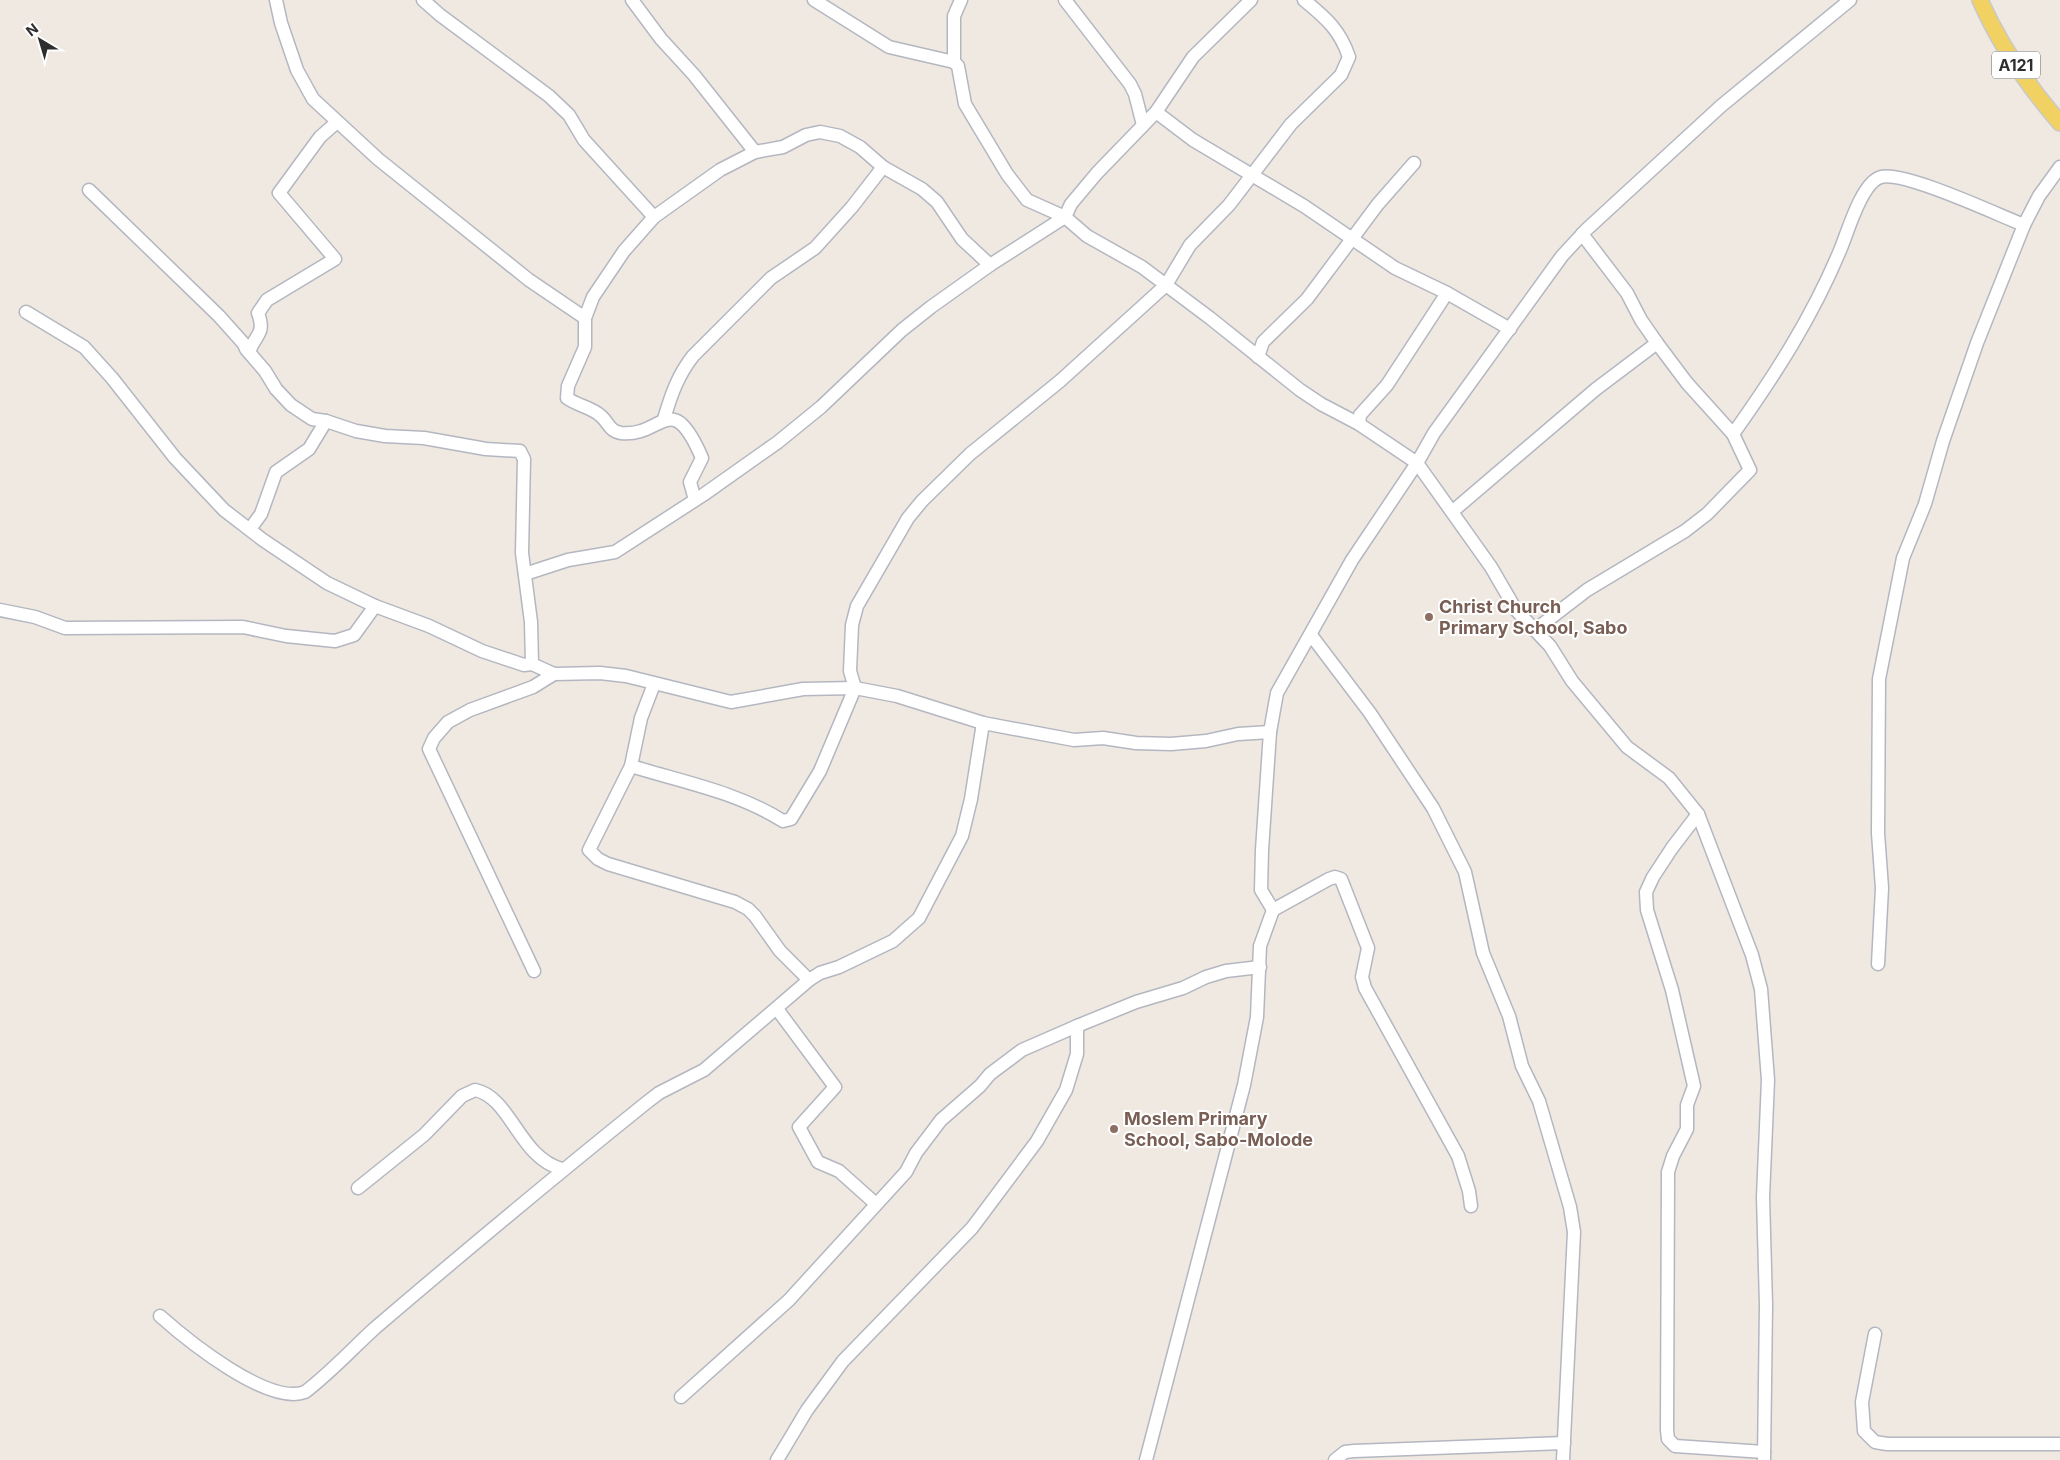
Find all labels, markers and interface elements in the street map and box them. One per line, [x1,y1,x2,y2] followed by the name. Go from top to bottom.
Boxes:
[15,15,65,65] north arrow
[22,19,41,39] text: N
[1992,52,2040,78] road number: A121
[1439,596,1627,638] place label: Christ Church Primary School, Sabo
[1423,611,1435,623] marker: Christ Church Primary School, Sabo
[1124,1108,1313,1150] place label: Moslem Primary School, Sabo-Molode
[1108,1123,1120,1135] marker: Moslem Primary School, Sabo-Molode

